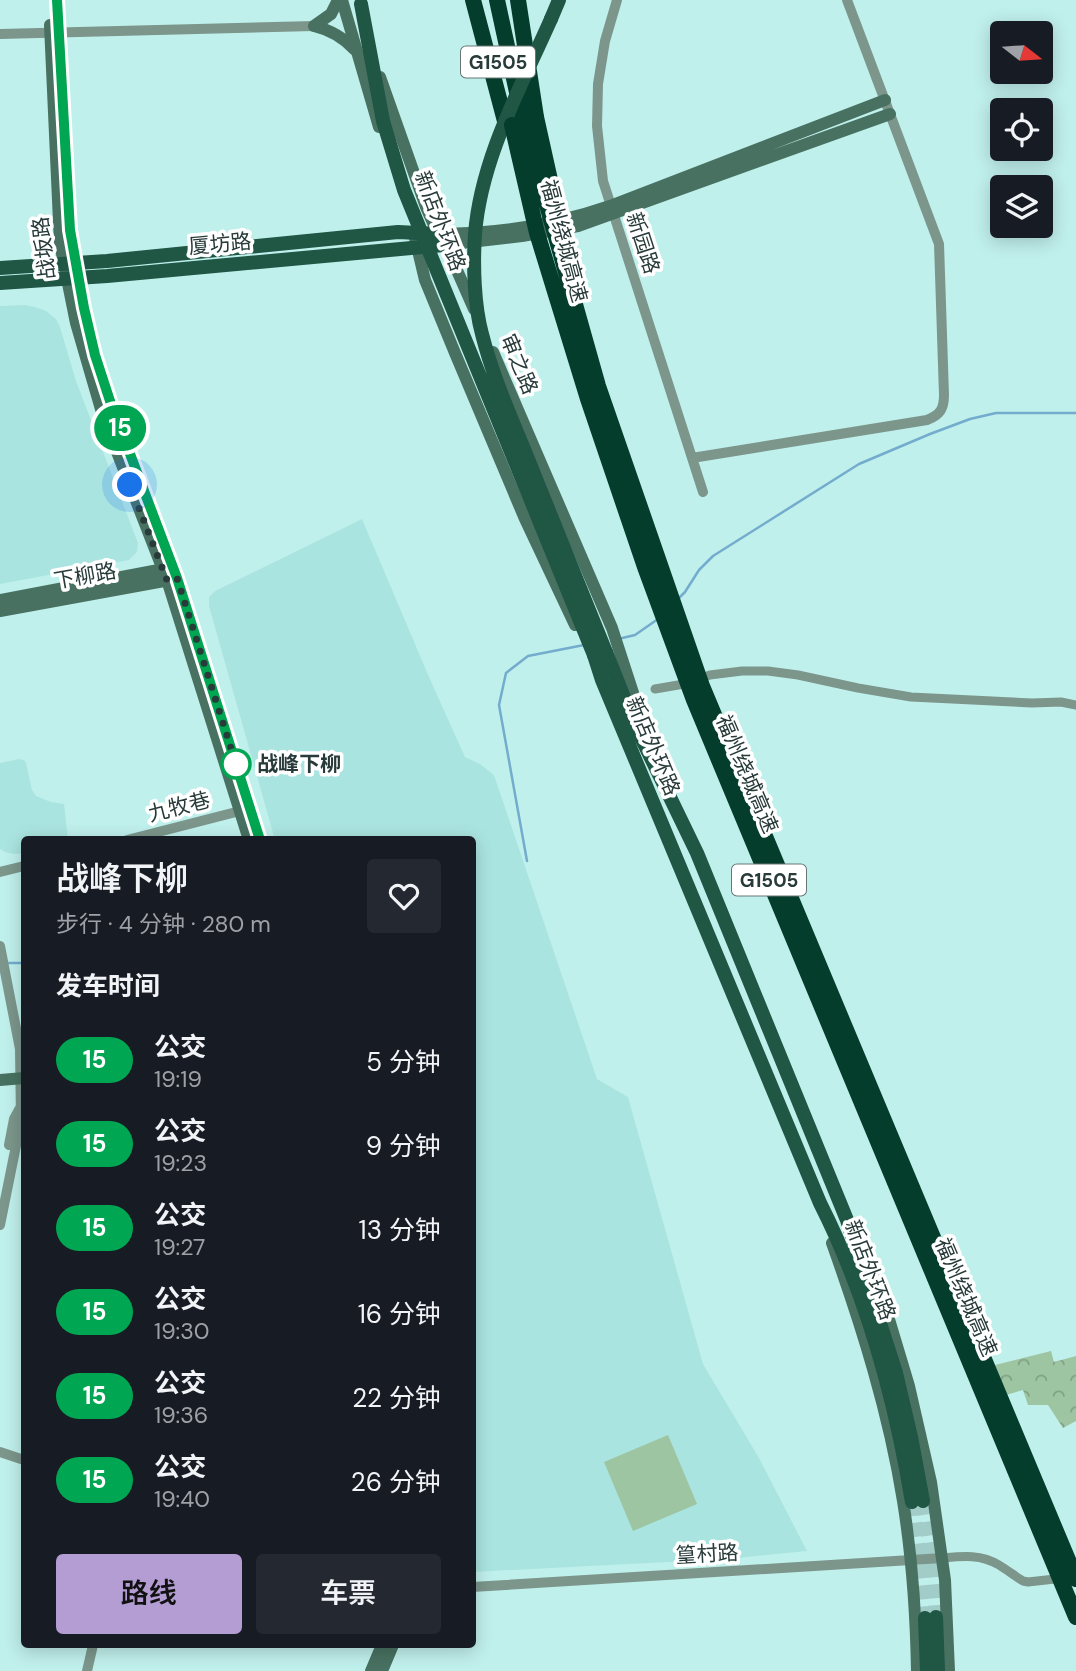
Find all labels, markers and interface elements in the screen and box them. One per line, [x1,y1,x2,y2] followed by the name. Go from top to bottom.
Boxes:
[990,21,1054,84] north arrow
[990,21,1053,238] map controls
[461,46,535,78] road number: G1505
[990,98,1053,161] button: locate
[408,167,472,275] street label: 新店外环路
[990,175,1053,238] button: layers
[534,177,594,305] street label: 福州绕城高速
[620,209,666,277] street label: 新园路
[26,215,62,281] street label: 战坂路
[187,227,253,261] street label: 厦坊路
[494,330,544,398] street label: 审之路
[88,405,152,451] line badge: 15
[108,412,132,443] text: 15
[112,467,147,502] your location
[52,557,118,595] street label: 下柳路
[620,692,686,800] street label: 新店外环路
[709,711,785,837] street label: 福州绕城高速
[221,749,251,779] marker: 战峰下柳
[257,750,341,778] place label: 战峰下柳
[145,786,213,828] street label: 九牧巷
[56,857,188,900] text: 战峰下柳
[367,859,441,933] button: heart
[732,864,806,895] road number: G1505
[56,909,271,939] text: 步行 · 4 分钟 · 280 m
[56,969,160,1003] text: 发车时间
[154,1030,206,1064] text: 公交
[83,1044,106,1075] text: 15
[366,1045,441,1079] text: 5 分钟
[154,1064,202,1094] text: 19:19
[154,1114,206,1148] text: 公交
[83,1128,106,1159] text: 15
[366,1129,441,1163] text: 9 分钟
[154,1148,207,1178] text: 19:23
[154,1198,206,1232] text: 公交
[83,1212,106,1243] text: 15
[359,1213,441,1247] text: 13 分钟
[838,1216,902,1324] street label: 新店外环路
[154,1232,205,1262] text: 19:27
[928,1234,1004,1360] street label: 福州绕城高速
[154,1282,206,1316] text: 公交
[83,1296,106,1327] text: 15
[358,1297,441,1331] text: 16 分钟
[154,1316,210,1346] text: 19:30
[154,1366,206,1400] text: 公交
[83,1380,106,1411] text: 15
[352,1381,441,1415] text: 22 分钟
[154,1400,208,1430] text: 19:36
[154,1450,206,1484] text: 公交
[83,1464,106,1495] text: 15
[351,1465,441,1499] text: 26 分钟
[154,1484,210,1514] text: 19:40
[675,1538,739,1570] street label: 篁村路
[56,1554,242,1634] button: 路线
[256,1554,441,1634] button: 车票

